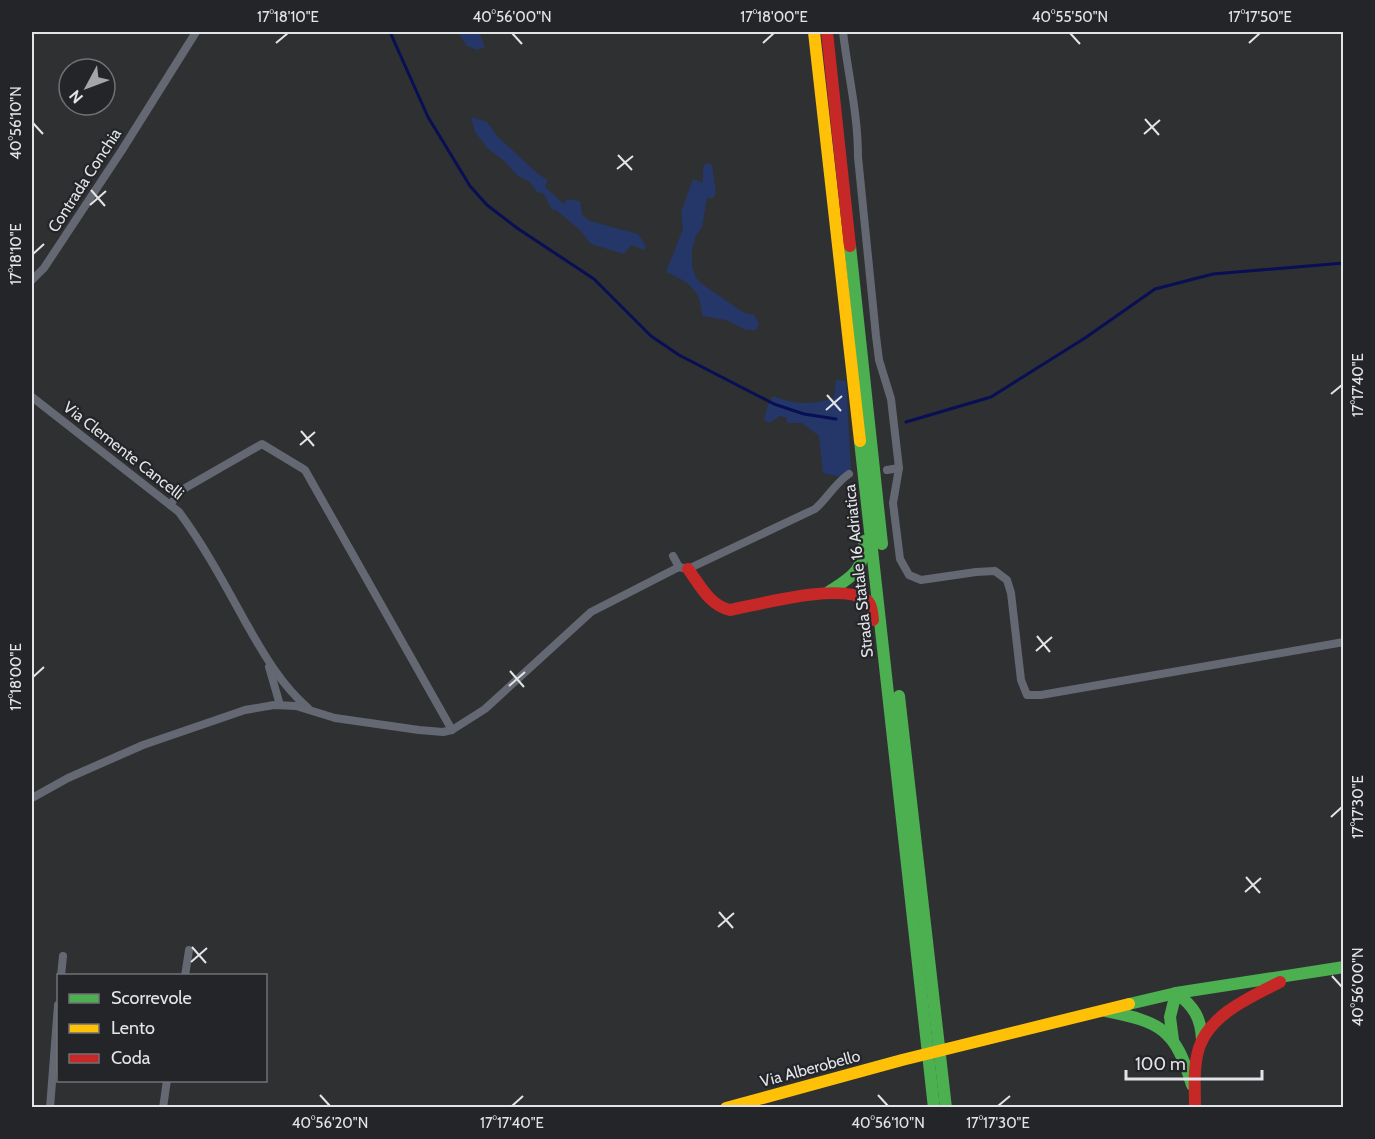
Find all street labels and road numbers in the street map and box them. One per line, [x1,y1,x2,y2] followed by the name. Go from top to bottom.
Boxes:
[44,125,125,236] street label: Contrada Conchia
[60,397,188,503] street label: Via Clemente Cancelli
[840,483,877,658] street label: Strada Statale 16 Adriatica
[758,1046,862,1091] street label: Via Alberobello

